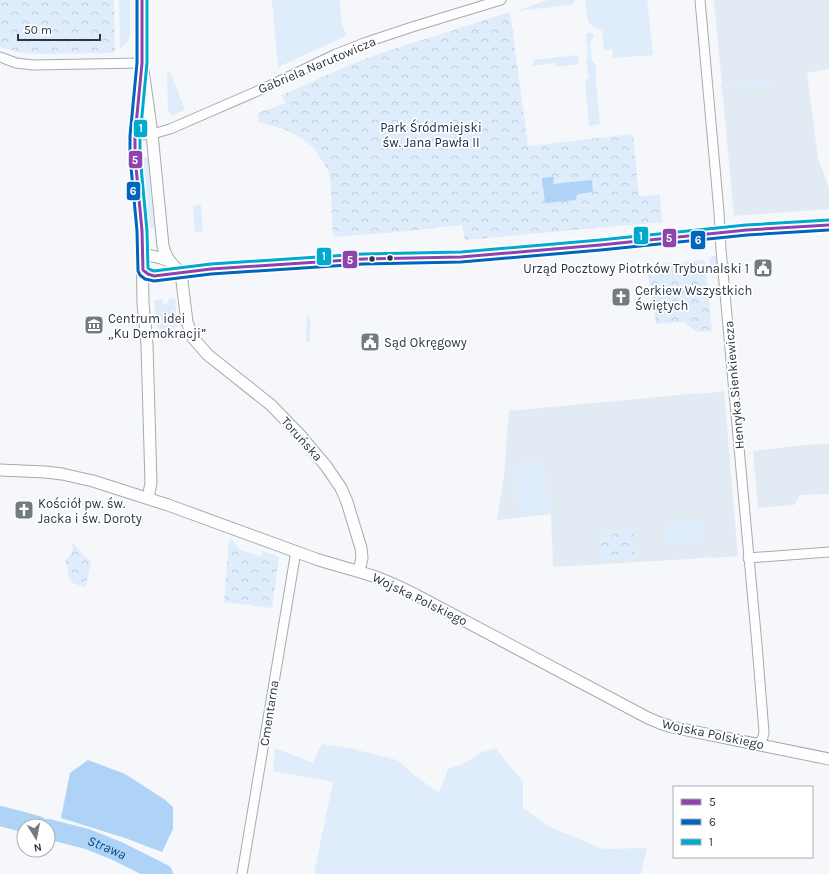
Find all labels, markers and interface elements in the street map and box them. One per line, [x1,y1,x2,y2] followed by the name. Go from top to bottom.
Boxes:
[18,16,100,42] scale bar
[24,23,52,37] text: 50 m
[256,33,378,97] street label: Gabriela Narutowicza
[133,119,148,138] line badge: 1
[380,119,482,150] park label: Park Śródmiejski św. Jana Pawła II
[139,122,143,135] text: 1
[128,150,143,169] line badge: 5
[132,154,138,167] text: 5
[126,181,141,201] line badge: 6
[130,185,137,198] text: 6
[633,226,649,245] line badge: 1
[662,228,677,248] line badge: 5
[639,230,643,243] text: 1
[690,230,706,250] line badge: 6
[666,232,672,245] text: 5
[695,234,702,247] text: 6
[316,247,332,266] line badge: 1
[322,250,326,263] text: 1
[342,250,358,269] line badge: 5
[385,253,395,263] unlabelled marker
[347,254,353,267] text: 5
[367,254,377,264] unlabelled marker
[752,257,774,279] public building icon: Urząd Pocztowy Piotrków Trybunalski 1
[523,261,749,276] place label: Urząd Pocztowy Piotrków Trybunalski 1
[635,283,752,313] place label: Cerkiew Wszystkich Świętych
[610,286,632,308] church icon: Cerkiew Wszystkich Świętych
[108,311,206,341] place label: Centrum idei „Ku Demokracji”
[83,314,105,336] museum icon: Centrum idei „Ku Demokracji”
[721,320,747,450] street label: Henryka Sienkiewicza
[359,331,381,353] public building icon: Sąd Okręgowy
[384,335,467,350] place label: Sąd Okręgowy
[278,414,326,464] street label: Toruńska
[38,496,142,526] place label: Kościół pw. św. Jacka i św. Doroty
[13,499,35,521] church icon: Kościół pw. św. Jacka i św. Doroty
[370,569,470,629] street label: Wojska Polskiego
[256,679,282,747] street label: Cmentarna
[661,716,765,752] street label: Wojska Polskiego
[673,786,813,858] legend
[709,795,716,809] text: 5
[709,815,716,829] text: 6
[16,818,56,858] north arrow
[85,832,129,863] water label: Strawa
[709,835,713,849] text: 1
[33,840,43,854] text: N

